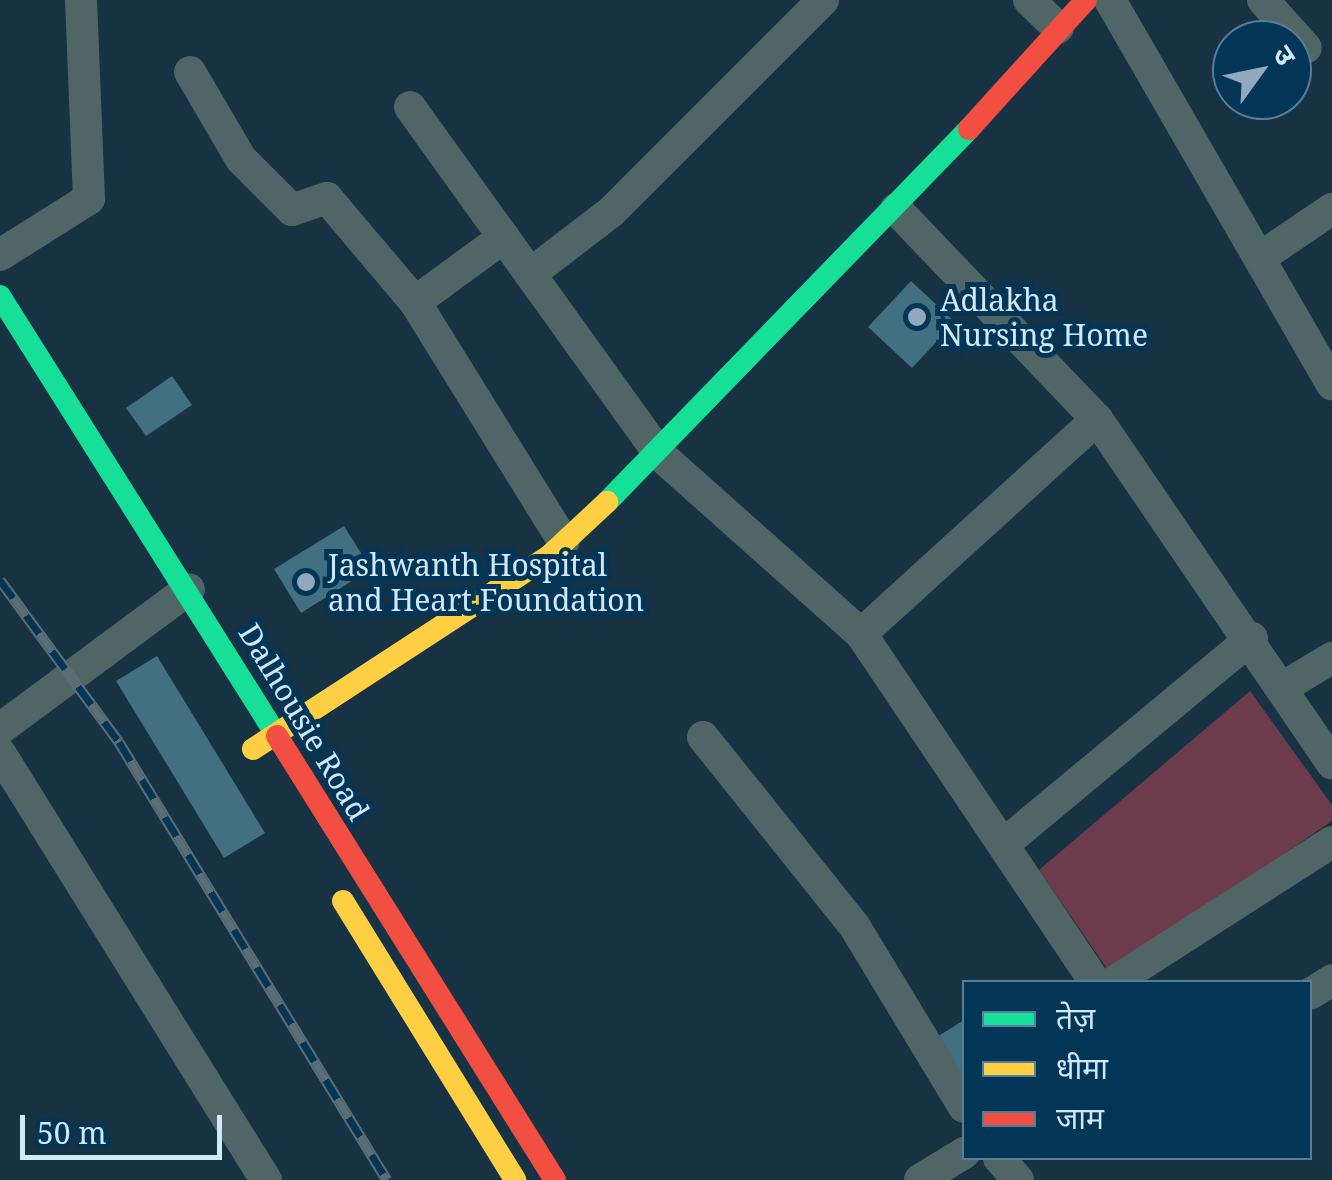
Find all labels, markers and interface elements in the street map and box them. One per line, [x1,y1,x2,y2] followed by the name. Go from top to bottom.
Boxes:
[1212,20,1312,120] north arrow
[1265,38,1306,72] text: उ
[940,282,1148,352] place label: Adlakha Nursing Home
[904,304,930,330] marker: Adlakha Nursing Home
[328,547,644,618] place label: Jashwanth Hospital and Heart Foundation
[293,569,319,595] marker: Jashwanth Hospital and Heart Foundation
[231,617,377,827] street label: Dalhousie Road
[962,980,1312,1160] legend
[1056,997,1095,1038] text: तेज़
[1056,1047,1108,1088] text: धीमा
[25,1095,228,1157] scale bar
[1056,1097,1104,1138] text: जाम
[37,1112,107,1153] text: 50 m

